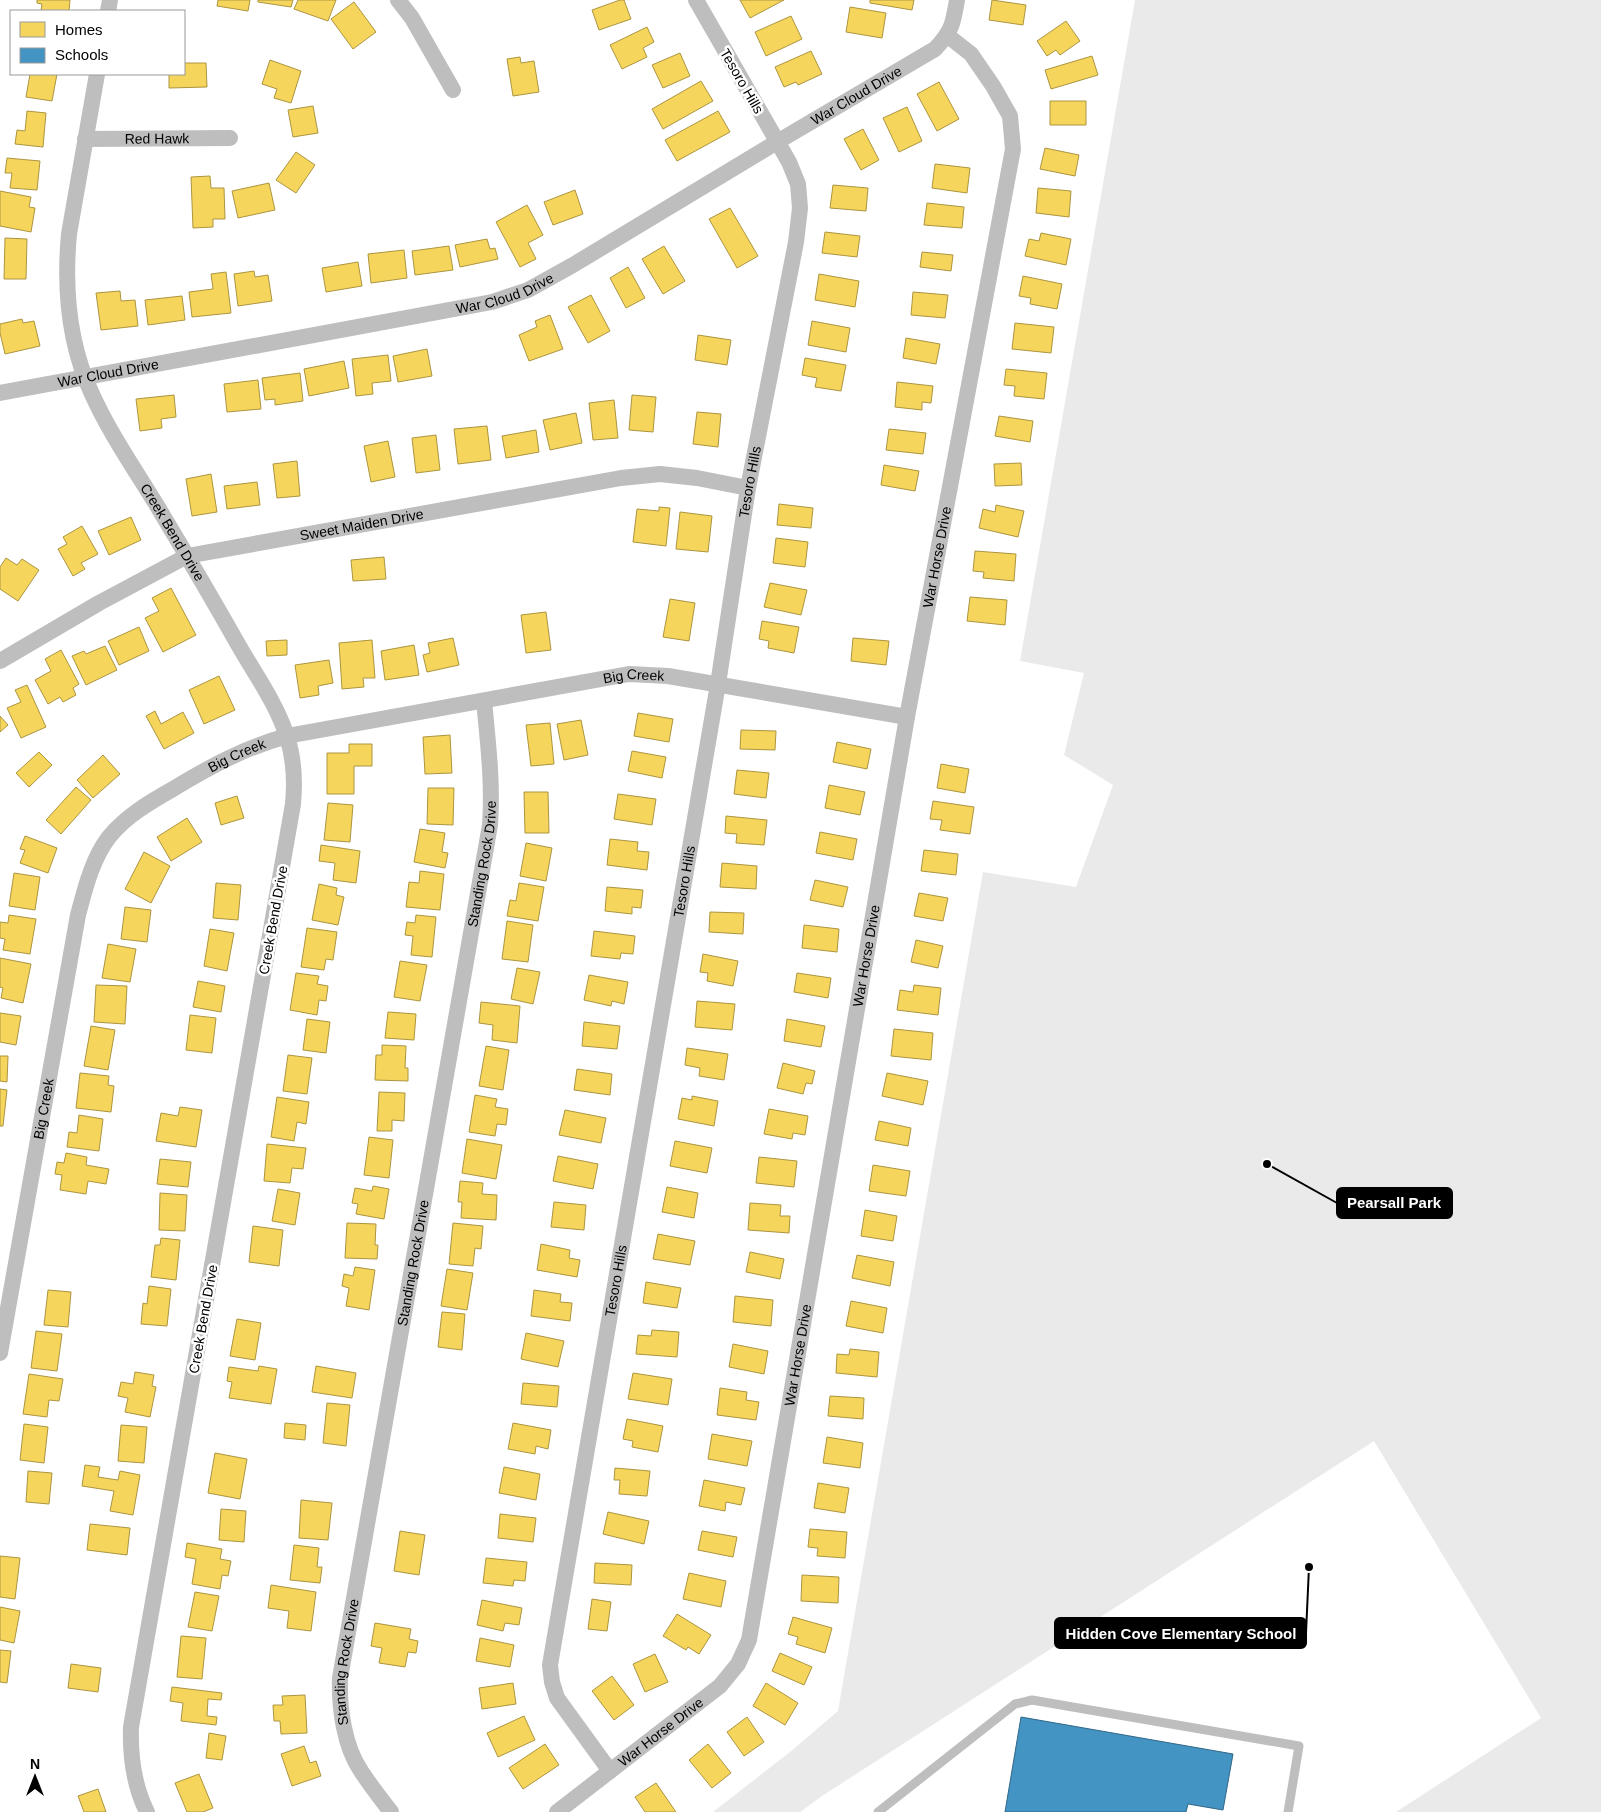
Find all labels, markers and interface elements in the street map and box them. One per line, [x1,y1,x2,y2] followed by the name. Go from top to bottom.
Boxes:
[10,10,185,75] legend
[55,21,103,38] text: Homes
[55,46,108,63] text: Schools
[717,46,767,116] street label: Tesoro Hills
[808,62,905,128] street label: War Cloud Drive
[125,130,190,147] street label: Red Hawk
[455,269,556,317] street label: War Cloud Drive
[56,356,160,390] street label: War Cloud Drive
[736,445,764,519] street label: Tesoro Hills
[137,481,208,584] street label: Creek Bend Drive
[920,505,954,609] street label: War Horse Drive
[299,506,425,544] street label: Sweet Maiden Drive
[602,666,666,687] street label: Big Creek
[205,735,269,775] street label: Big Creek
[464,800,499,928] street label: Standing Rock Drive
[670,844,698,919] street label: Tesoro Hills
[256,864,291,976] street label: Creek Bend Drive
[850,903,883,1008] street label: War Horse Drive
[30,1076,57,1141] street label: Big Creek
[1337,1188,1452,1218] callout: Pearsall Park
[1347,1194,1442,1211] text: Pearsall Park
[394,1198,432,1327] street label: Standing Rock Drive
[602,1244,630,1318] street label: Tesoro Hills
[186,1263,221,1375] street label: Creek Bend Drive
[781,1303,814,1407] street label: War Horse Drive
[332,1597,362,1727] street label: Standing Rock Drive
[1055,1618,1306,1648] callout: Hidden Cove Elementary School
[1066,1625,1296,1642] text: Hidden Cove Elementary School
[615,1694,706,1770] street label: War Horse Drive
[10,1752,60,1802] north arrow
[30,1756,40,1772] text: N

